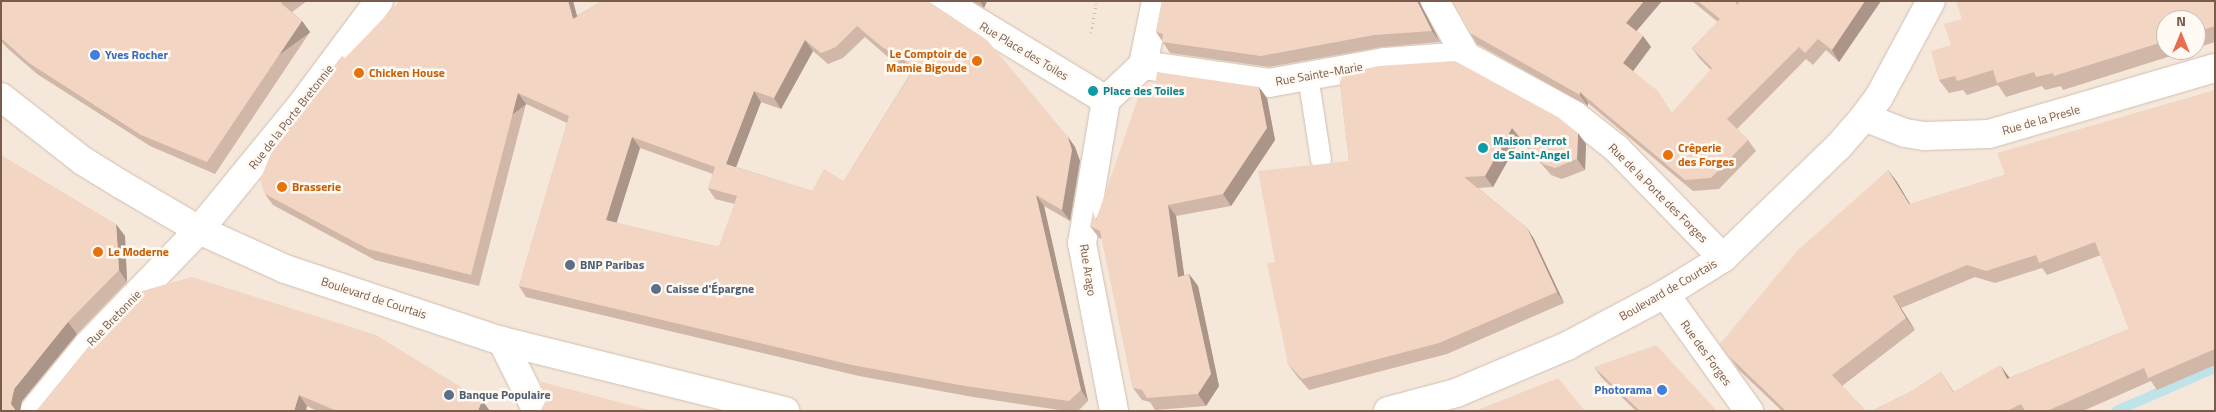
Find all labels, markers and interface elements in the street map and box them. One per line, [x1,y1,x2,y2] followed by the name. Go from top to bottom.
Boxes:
[2156,10,2206,60] north arrow
[2176,10,2186,31] text: N
[977,19,1071,83] street label: Rue Place des Toiles
[886,47,967,75] place label: Le Comptoir de Mamie Bigoude
[105,48,168,62] place label: Yves Rocher
[89,49,101,61] marker: Yves Rocher
[971,55,983,67] marker: Le Comptoir de Mamie Bigoude
[1274,59,1364,89] street label: Rue Sainte-Marie
[246,62,336,172] street label: Rue de la Porte Bretonnie
[369,66,445,80] place label: Chicken House
[353,67,365,79] marker: Chicken House
[1103,84,1185,98] place label: Place des Toiles
[1087,85,1099,97] marker: Place des Toiles
[2000,102,2082,138] street label: Rue de la Presle
[1493,134,1570,162] place label: Maison Perrot de Saint-Angel
[1605,140,1711,246] street label: Rue de la Porte des Forges
[1678,141,1734,169] place label: Crêperie des Forges
[1477,142,1489,154] marker: Maison Perrot de Saint-Angel
[1662,149,1674,161] marker: Crêperie des Forges
[292,180,341,194] place label: Brasserie
[276,181,288,193] marker: Brasserie
[1077,243,1099,297] street label: Rue Arago
[108,245,169,259] place label: Le Moderne
[92,246,104,258] marker: Le Moderne
[1617,256,1719,324] street label: Boulevard de Courtais
[580,258,644,272] place label: BNP Paribas
[564,259,576,271] marker: BNP Paribas
[319,274,429,322] street label: Boulevard de Courtais
[666,282,754,296] place label: Caisse d'Épargne
[650,283,662,295] marker: Caisse d'Épargne
[84,287,144,349] street label: Rue Bretonnie
[1677,317,1735,389] street label: Rue des Forges
[1594,383,1652,397] place label: Photorama
[1656,384,1668,396] marker: Photorama
[459,388,551,402] place label: Banque Populaire
[443,389,455,401] marker: Banque Populaire

